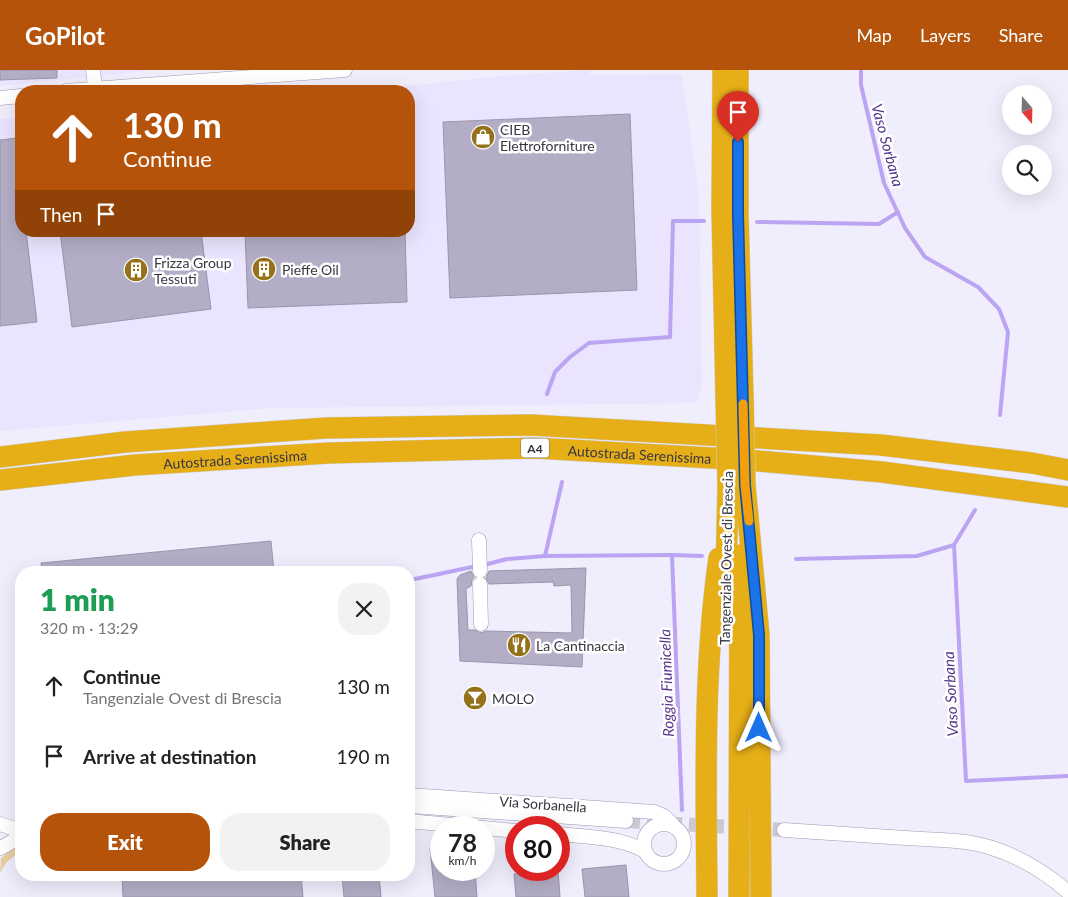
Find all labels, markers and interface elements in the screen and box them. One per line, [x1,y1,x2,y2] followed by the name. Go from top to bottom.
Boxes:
[25,21,105,50] text: GoPilot
[856,24,892,46] text: Map
[920,24,971,46] text: Layers
[999,24,1043,46] text: Share
[1002,85,1052,135] north arrow
[1002,85,1052,195] map controls
[717,91,759,142] pin
[724,98,752,126] icon: arrive
[868,102,908,189] water label: Vaso Sorbana
[123,103,222,145] text: 130 m
[40,105,105,170] icon: ahead
[500,121,595,154] place label: CIEB Elettroforniture
[470,124,496,150] shop icon: CIEB Elettroforniture
[123,145,212,172] text: Continue
[1002,145,1052,195] button: search
[92,200,120,228] icon: arrive
[40,203,82,226] text: Then
[154,254,232,287] place label: Frizza Group Tessuti
[251,256,277,282] building icon: Pieffe Oil
[123,257,149,283] building icon: Frizza Group Tessuti
[282,261,339,278] place label: Pieffe Oil
[521,438,549,458] road number: A4
[567,441,712,466] street label: Autostrada Serenissima
[163,446,307,472] street label: Autostrada Serenissima
[716,471,736,645] street label: Tangenziale Ovest di Brescia
[40,581,115,617] text: 1 min
[338,583,390,635] button: close
[40,618,139,637] text: 320 m · 13:29
[655,628,677,737] water label: Roggia Fiumicella
[506,632,532,658] restaurant icon: La Cantinaccia
[536,637,625,654] place label: La Cantinaccia
[939,651,961,737] water label: Vaso Sorbana
[83,665,161,688] text: Continue
[40,672,68,700] icon: ahead
[336,675,390,698] text: 130 m
[462,685,488,711] bar icon: MOLO
[83,688,282,707] text: Tangenziale Ovest di Brescia
[492,690,534,707] place label: MOLO
[732,701,784,753] position arrow
[40,742,68,770] icon: arrive
[83,745,256,768] text: Arrive at destination
[336,745,390,768] text: 190 m
[499,792,587,816] street label: Via Sorbanella
[40,813,210,871] button: Exit
[220,813,390,871] button: Share
[505,816,570,881] speed limit sign: 80
[448,827,477,857] text: 78
[448,853,477,868] text: km/h

